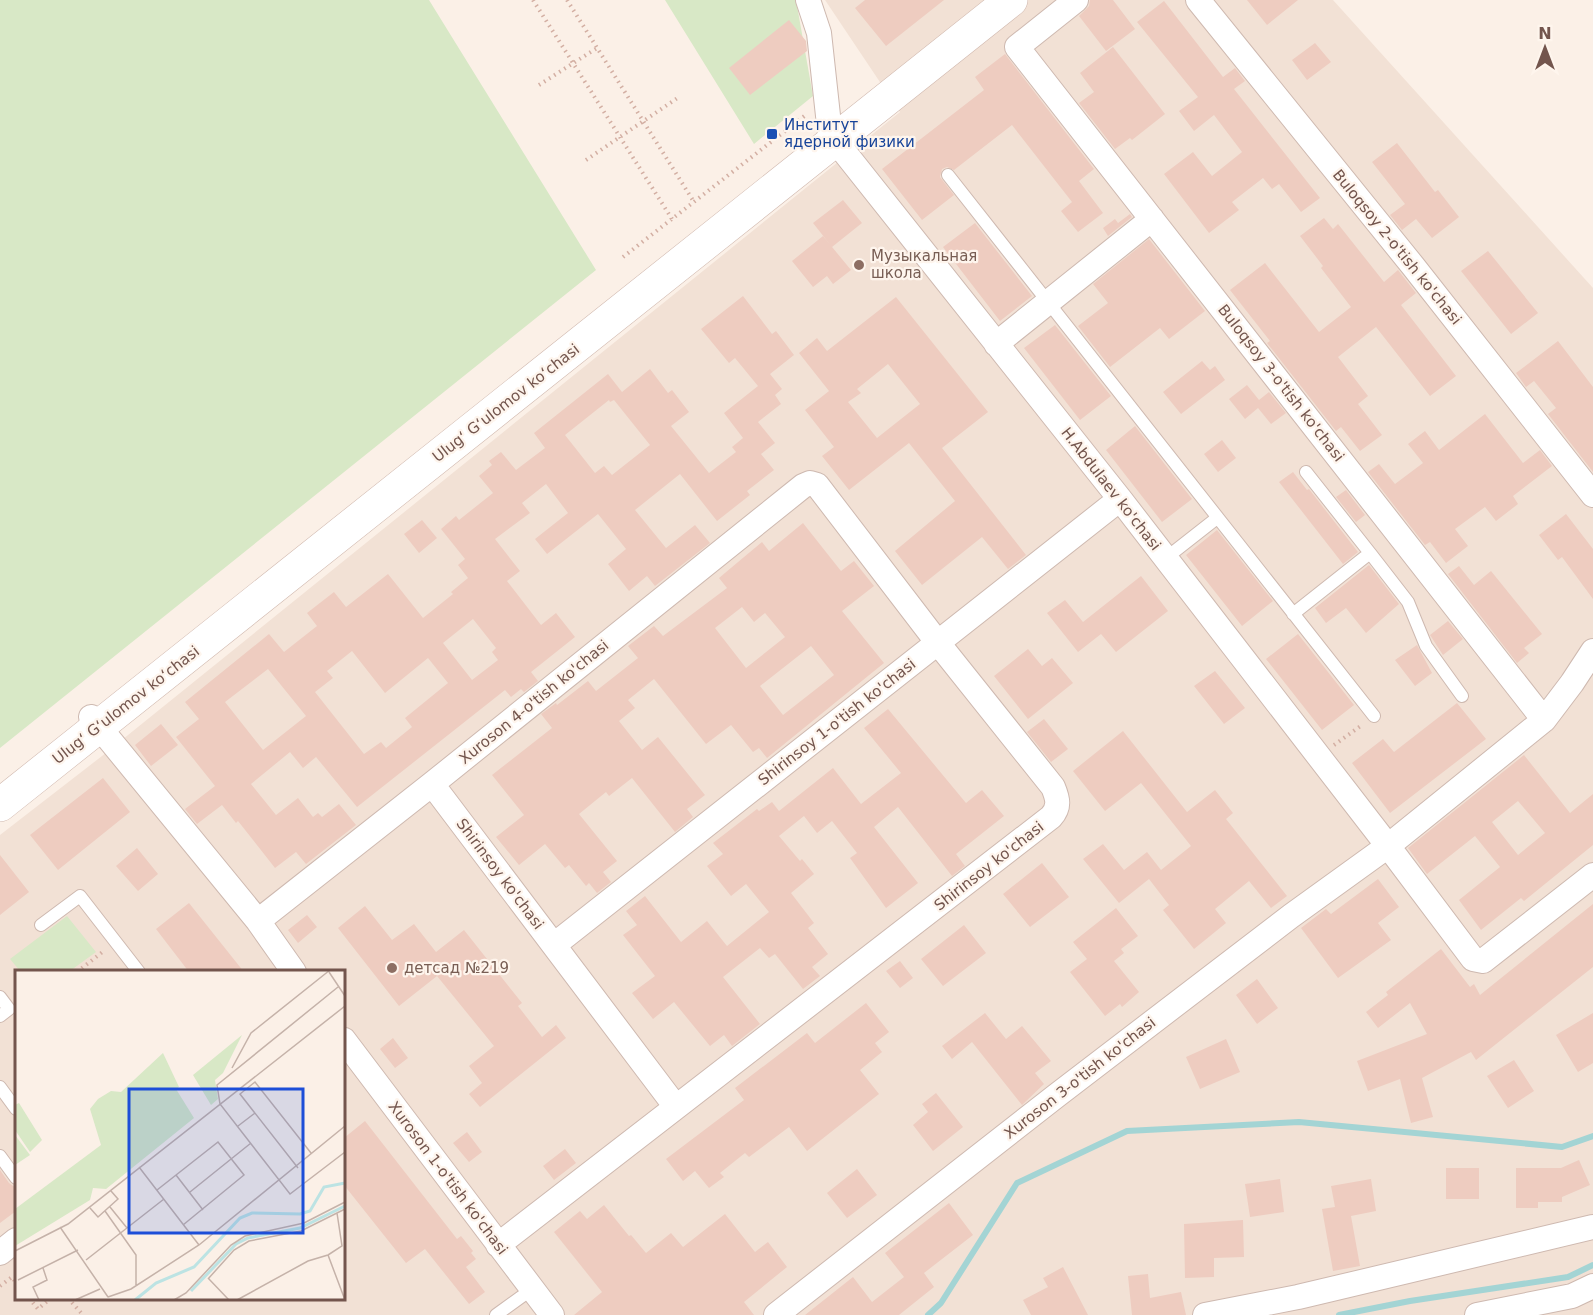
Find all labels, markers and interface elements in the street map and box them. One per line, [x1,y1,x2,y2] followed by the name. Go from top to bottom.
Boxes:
[1515,18,1575,78] north arrow
[1538,24,1552,43] text: N
[784,116,915,151] place label: Институт ядерной физики
[765,127,779,141] marker: Институт ядерной физики
[1329,166,1465,328] street label: Buloqsoy 2-o'tish ko'chasi
[871,247,977,282] place label: Музыкальная школа
[852,258,866,272] marker: Музыкальная школа
[1214,301,1348,465] street label: Buloqsoy 3-o'tish ko'chasi
[429,340,583,466] street label: Ulugʻ Gʻulomov koʻchasi
[1057,424,1165,554] street label: H.Abdulaev ko'chasi
[456,636,612,768] street label: Xuroson 4-o'tish ko'chasi
[49,642,203,768] street label: Ulugʻ Gʻulomov koʻchasi
[755,655,919,789] street label: Shirinsoy 1-o'tish ko'chasi
[452,815,548,933] street label: Shirinsoy ko'chasi
[931,818,1047,914] street label: Shirinsoy ko'chasi
[404,959,509,977] place label: детсад №219
[385,961,399,975] marker: детсад №219
[15,970,345,1300] inset map
[1001,1013,1159,1143] street label: Xuroson 3-o'tish ko'chasi
[385,1098,511,1258] street label: Хuroson 1-o'tish ko'chasi

